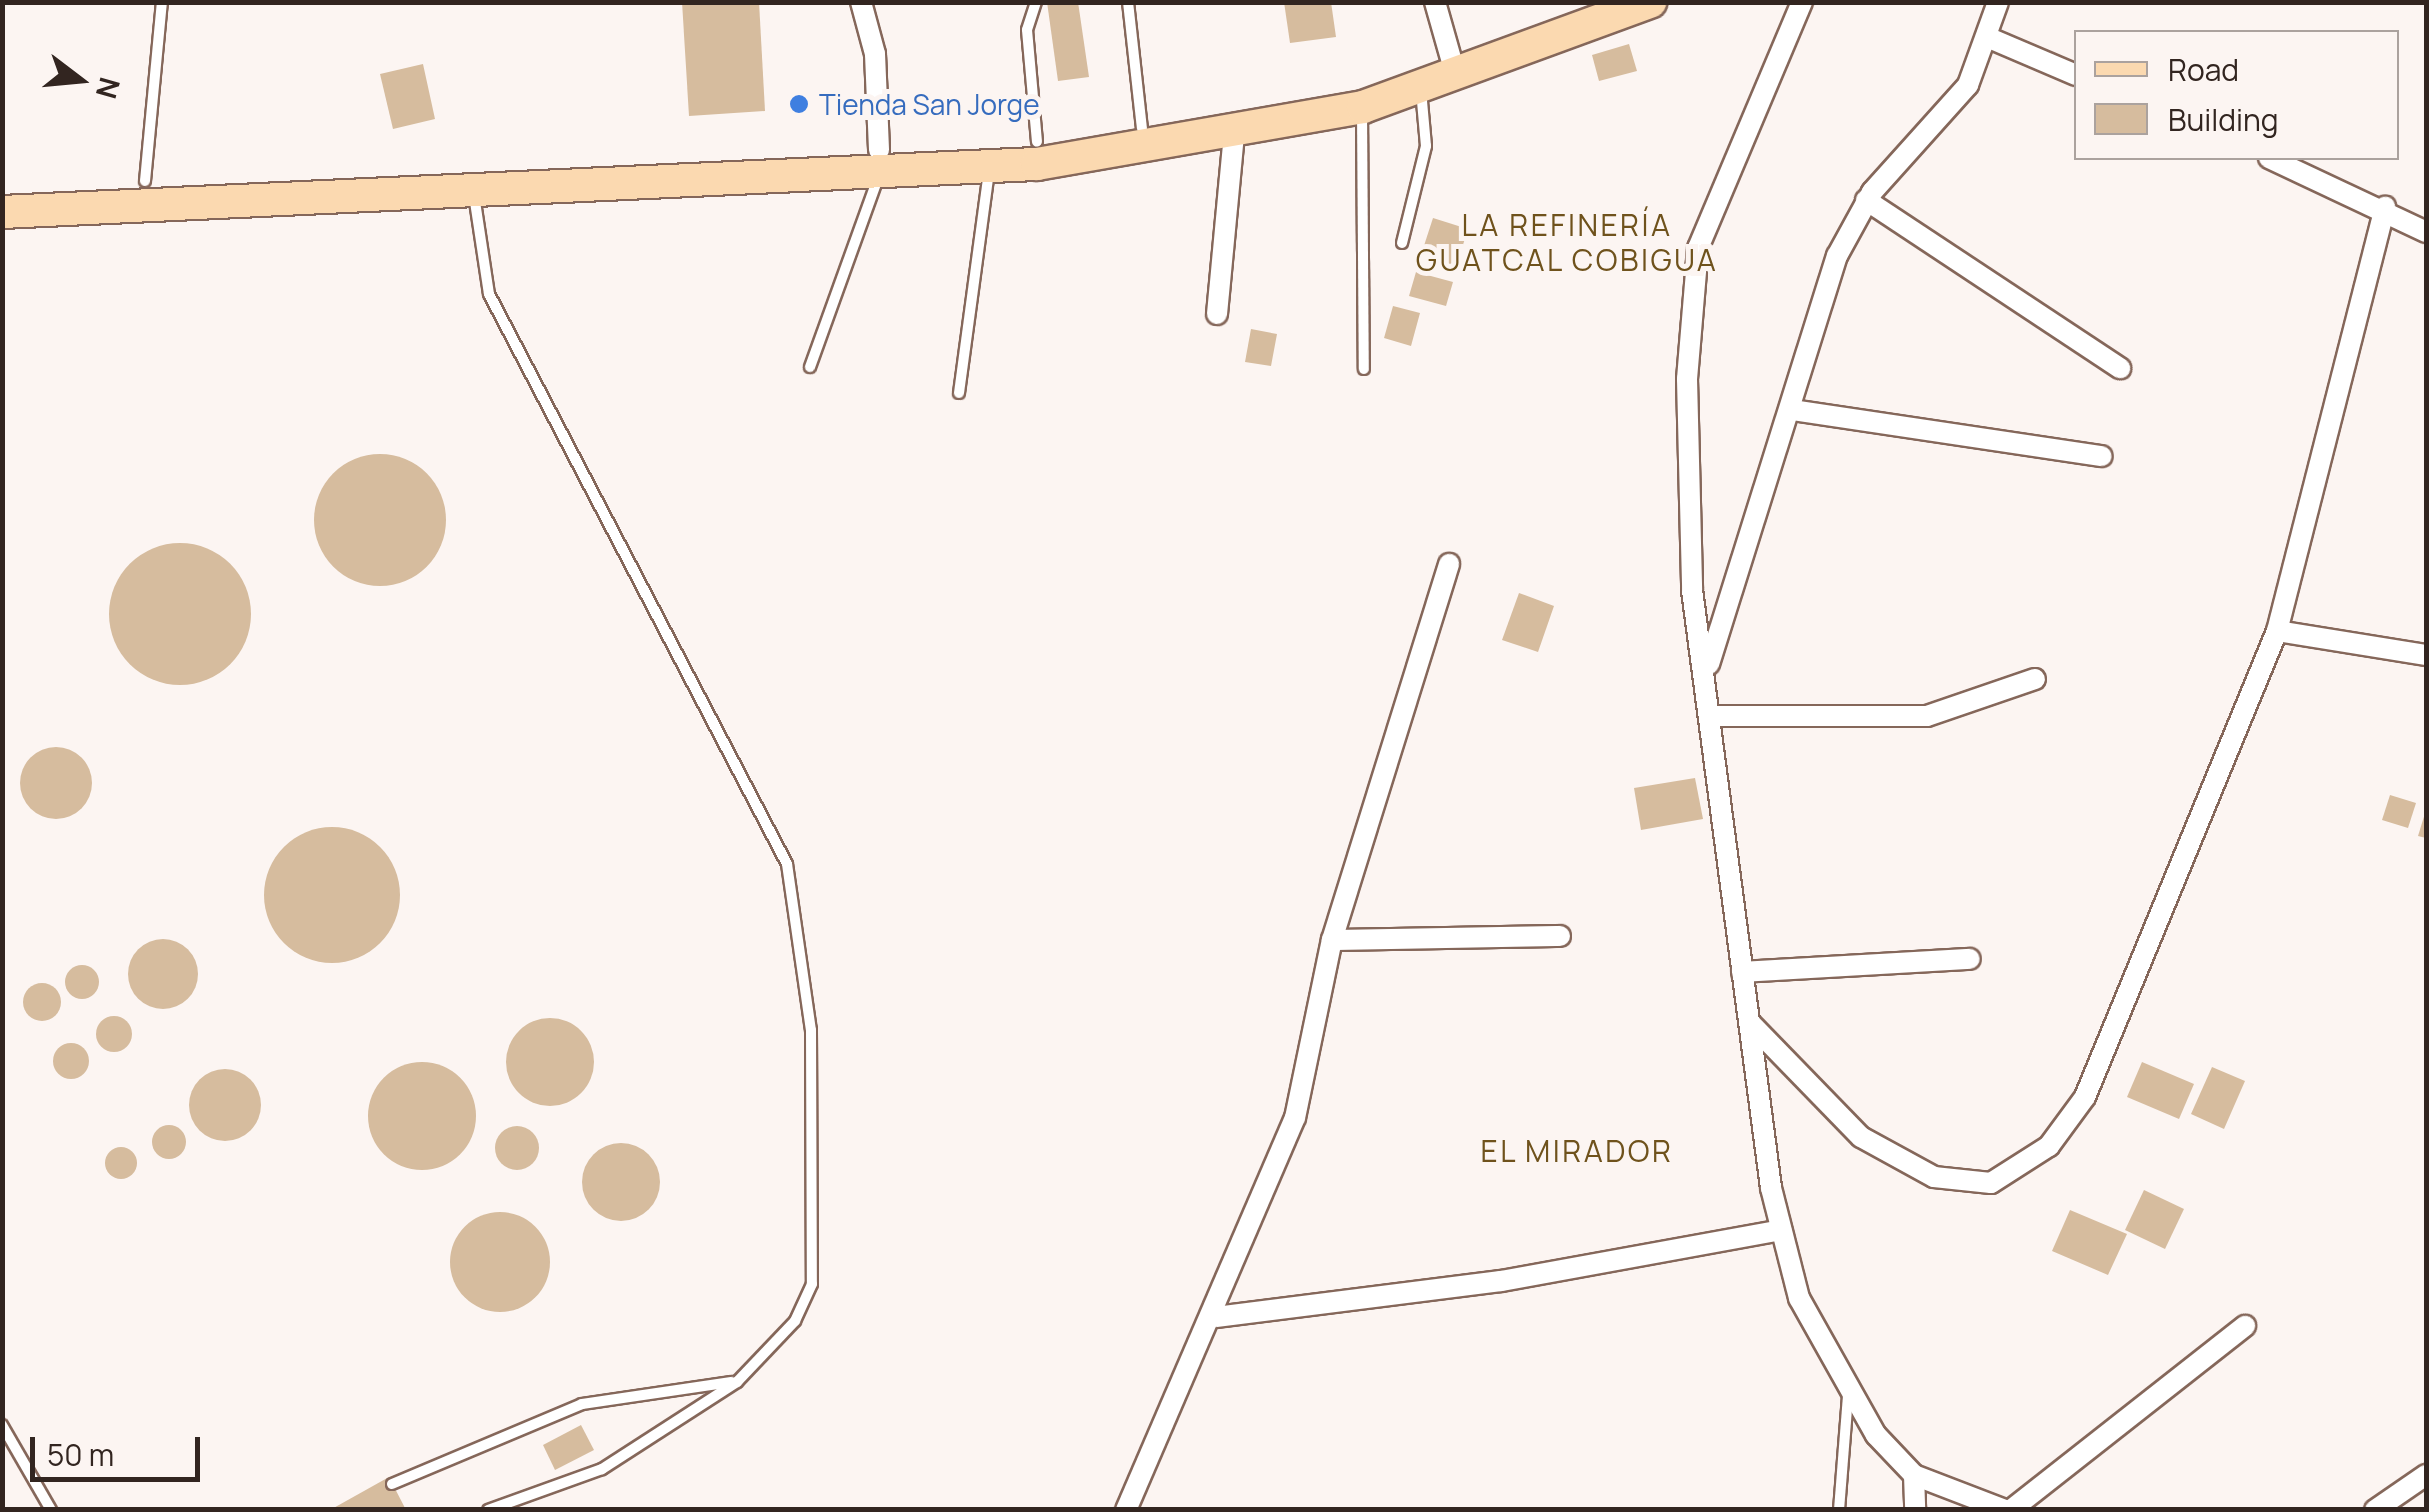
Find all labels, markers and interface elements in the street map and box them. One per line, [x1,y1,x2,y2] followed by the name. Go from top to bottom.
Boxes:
[30,30,130,130] north arrow
[2074,30,2399,160] legend
[2168,49,2239,90] text: Road
[88,73,130,103] text: N
[819,87,1040,121] place label: Tienda San Jorge
[788,93,810,115] marker: Tienda San Jorge
[2168,99,2279,140] text: Building
[1415,207,1719,278] district label: LA REFINERÍA GUATCAL COBIGUA
[1480,1133,1674,1169] district label: EL MIRADOR
[35,1417,205,1479] scale bar
[47,1434,114,1475] text: 50 m

